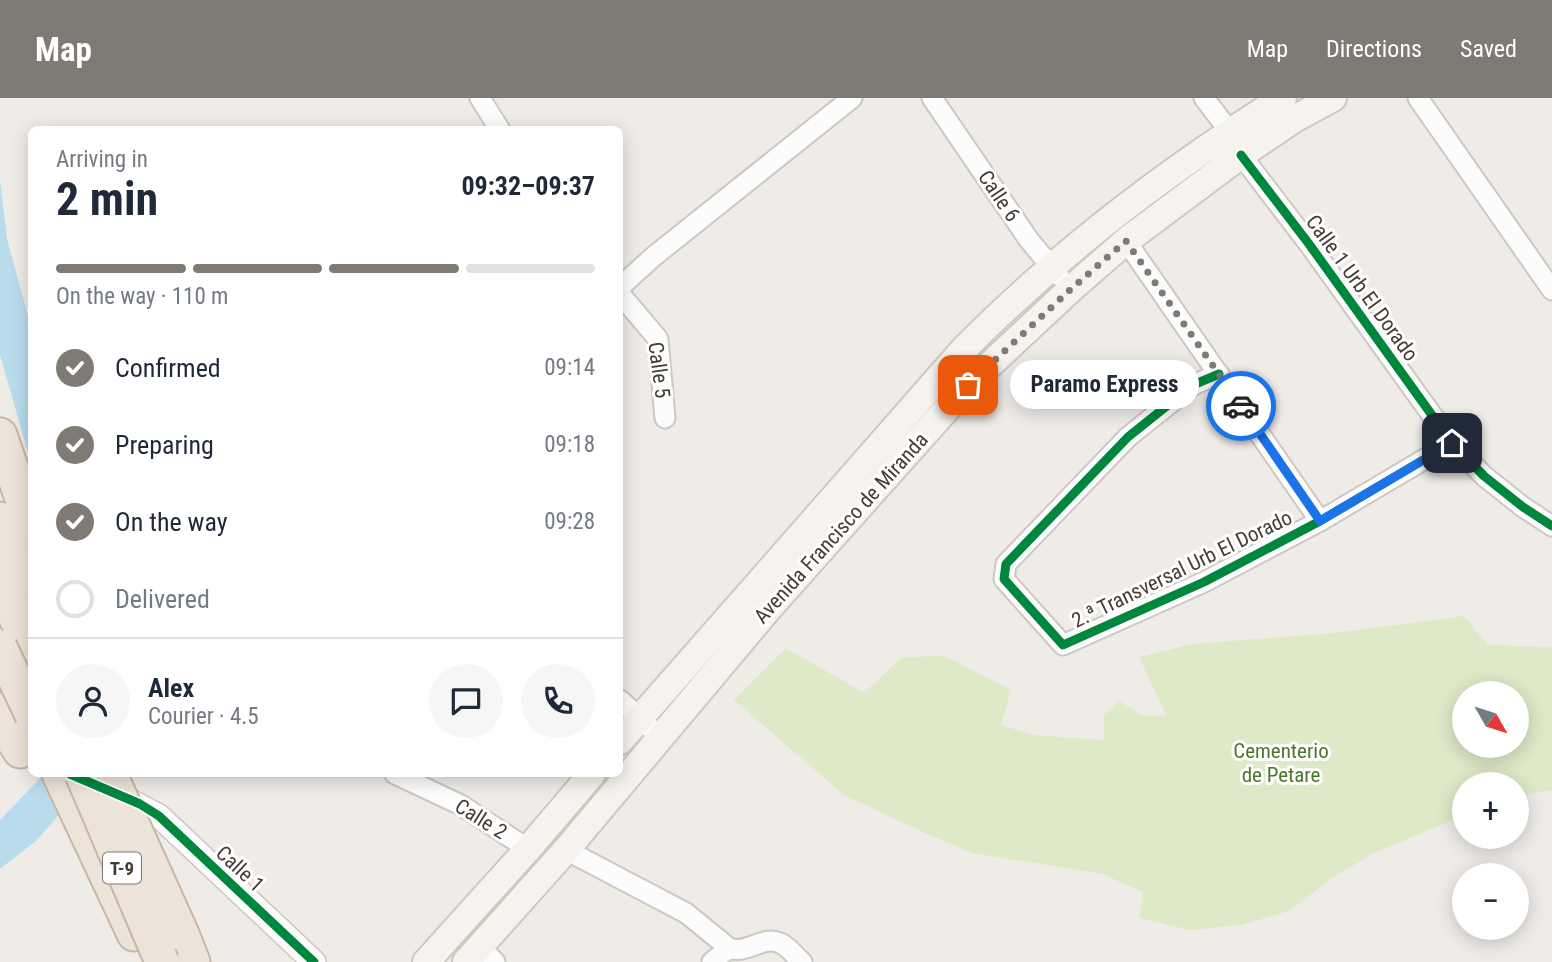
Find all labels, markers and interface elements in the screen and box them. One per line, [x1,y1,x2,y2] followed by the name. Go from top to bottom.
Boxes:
[35,30,92,69] text: Map
[1247,35,1288,63] text: Map
[1326,35,1422,63] text: Directions
[1460,35,1517,63] text: Saved
[56,146,148,173] text: Arriving in
[973,166,1025,226] street label: Calle 6
[461,171,595,201] text: 09:32–09:37
[56,172,158,226] text: 2 min
[1301,210,1423,366] street label: Calle 1 Urb El Dorado
[56,283,228,310] text: On the way · 110 m
[643,340,675,400] street label: Calle 5
[56,349,94,387] icon: check
[115,353,221,383] text: Confirmed
[544,354,595,381] text: 09:14
[938,355,998,415] pin
[1010,360,1199,410] callout: Paramo Express
[949,366,987,404] icon: bag
[1030,371,1179,398] text: Paramo Express
[1206,371,1276,441] courier
[1222,387,1260,425] icon: car
[1422,413,1482,473] pin
[1433,424,1471,462] icon: home
[56,426,94,464] icon: check
[749,428,933,628] street label: Avenida Francisco de Miranda
[115,430,214,460] text: Preparing
[544,431,595,458] text: 09:18
[56,503,94,541] icon: check
[1068,505,1296,633] street label: 2.ª Transversal Urb El Dorado
[115,507,228,537] text: On the way
[544,508,595,535] text: 09:28
[115,584,210,614] text: Delivered
[56,664,130,738] button: person
[429,664,503,738] button: chat
[521,664,595,738] button: phone
[148,673,194,703] text: Alex
[1452,681,1530,758] north arrow
[1452,681,1529,940] map controls
[148,703,259,730] text: Courier · 4.5
[1233,739,1329,787] park label: Cementerio de Petare
[1452,772,1529,849] button: +
[451,794,511,844] street label: Calle 2
[211,841,269,897] street label: Calle 1
[103,852,141,884] road number: T-9
[1452,863,1529,940] button: −

